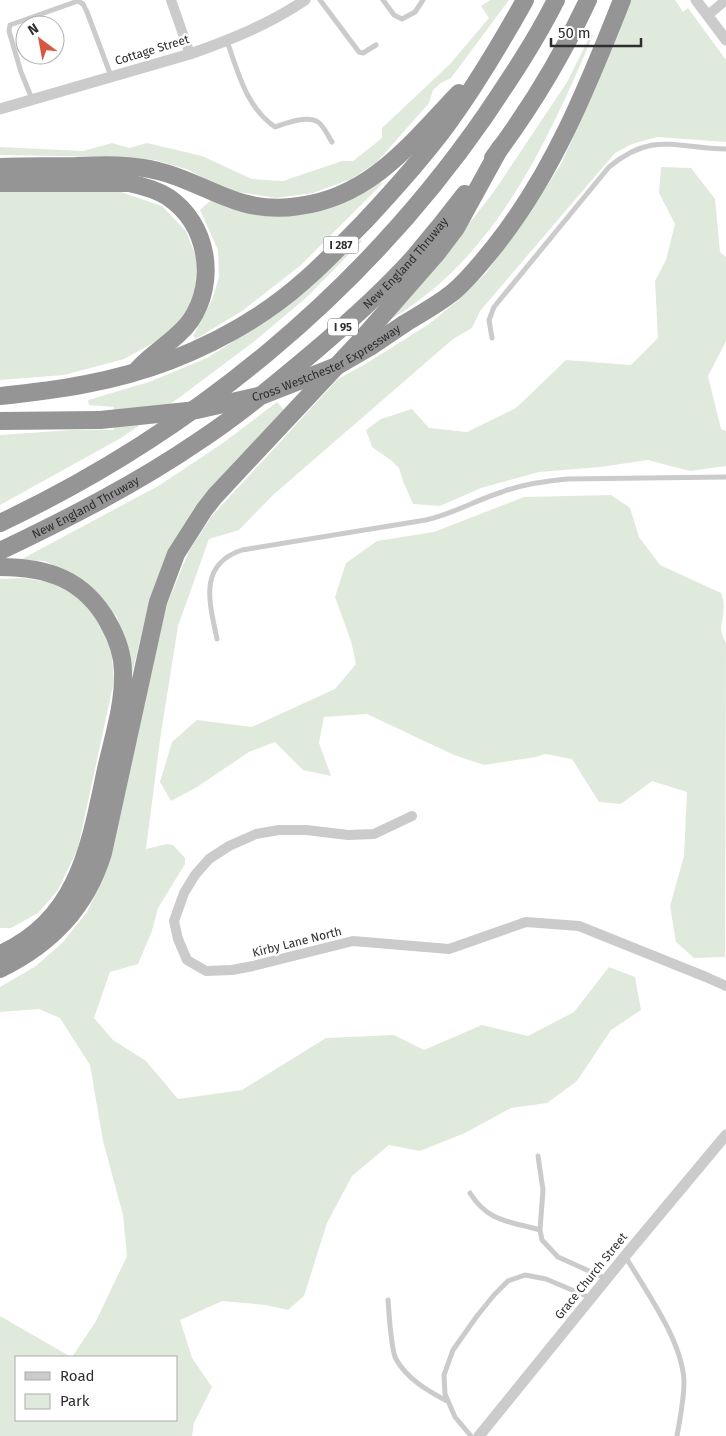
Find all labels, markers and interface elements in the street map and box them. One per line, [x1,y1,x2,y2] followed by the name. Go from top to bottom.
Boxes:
[15,15,65,65] north arrow
[551,15,641,47] scale bar
[25,20,42,39] text: N
[558,24,591,42] text: 50 m
[113,32,191,68] street label: Cottage Street
[360,214,451,312] street label: New England Thruway
[324,236,358,254] road number: I 287
[328,318,358,336] road number: I 95
[251,321,403,404] street label: Cross Westchester Expressway
[30,473,142,541] street label: New England Thruway
[251,924,343,960] street label: Kirby Lane North
[552,1230,631,1322] street label: Grace Church Street
[15,1356,178,1421] legend
[60,1367,95,1385] text: Road
[60,1392,90,1410] text: Park

